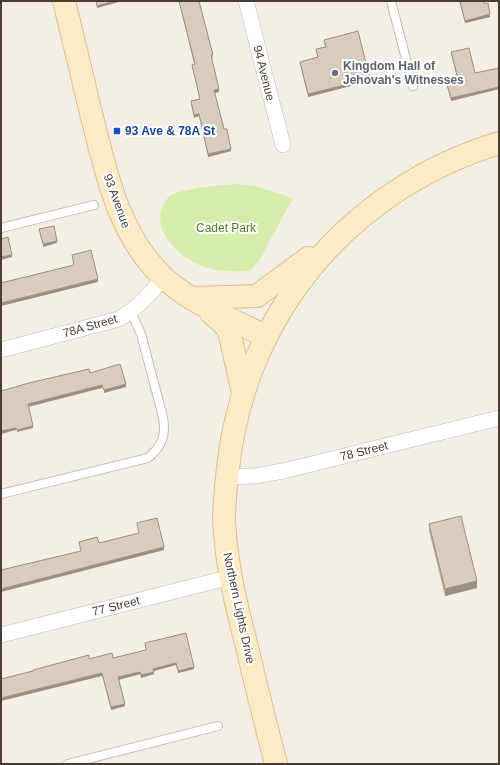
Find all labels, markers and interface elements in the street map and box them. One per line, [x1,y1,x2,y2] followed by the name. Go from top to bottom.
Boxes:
[250,44,278,102] street label: 94 Avenue
[343,59,464,87] place label: Kingdom Hall of Jehovah's Witnesses
[330,68,340,78] marker: Kingdom Hall of Jehovah's Witnesses
[125,124,215,138] place label: 93 Ave & 78A St
[112,126,122,136] marker: 93 Ave & 78A St
[101,172,133,230] street label: 93 Avenue
[196,221,257,235] park label: Cadet Park
[61,311,120,340] street label: 78A Street
[339,438,390,464] street label: 78 Street
[220,551,258,665] street label: Northern Lights Drive
[91,593,142,619] street label: 77 Street

